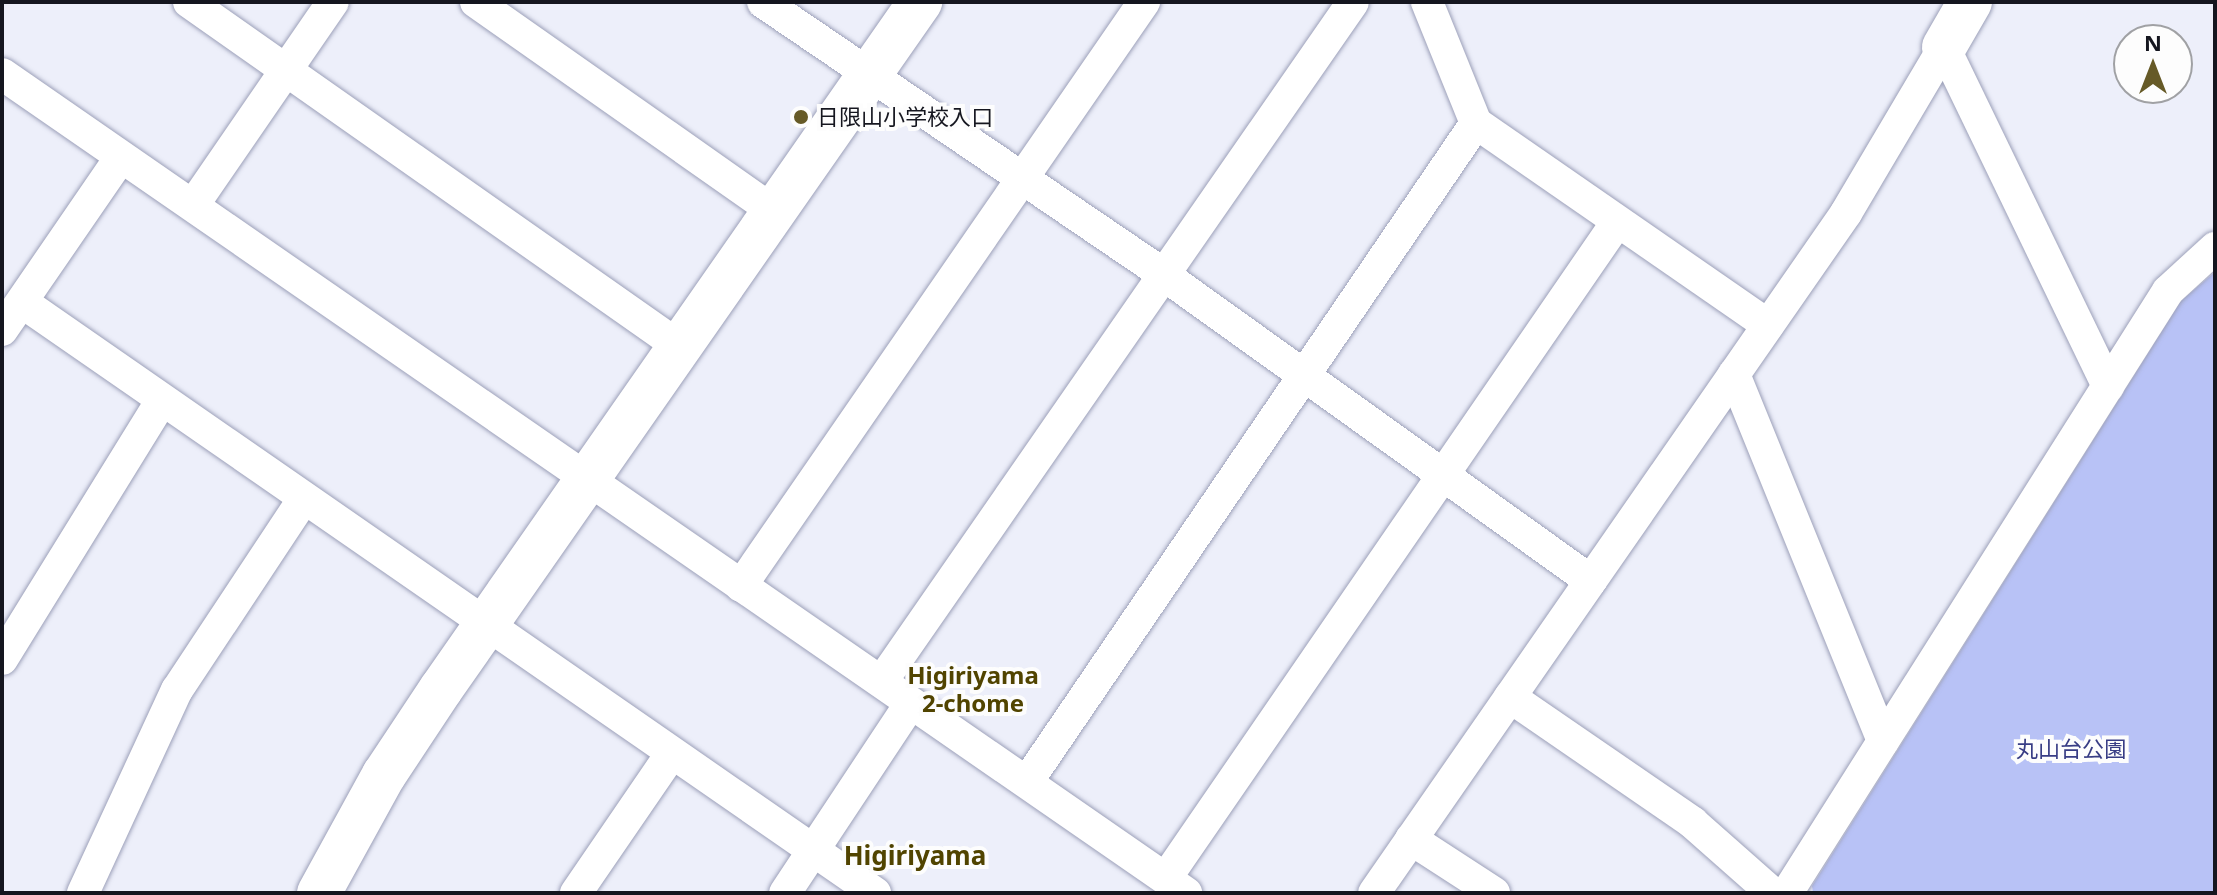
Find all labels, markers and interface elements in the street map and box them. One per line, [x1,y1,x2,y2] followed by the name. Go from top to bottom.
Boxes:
[2113,24,2193,104] north arrow
[2144,27,2162,57] text: N
[817,104,993,130] place label: 日限山小学校入口
[792,108,810,126] marker: 日限山小学校入口
[907,661,1039,717] district label: Higiriyama 2-chome
[2016,736,2126,762] park label: 丸山台公園
[844,840,986,872] district label: Higiriyama

